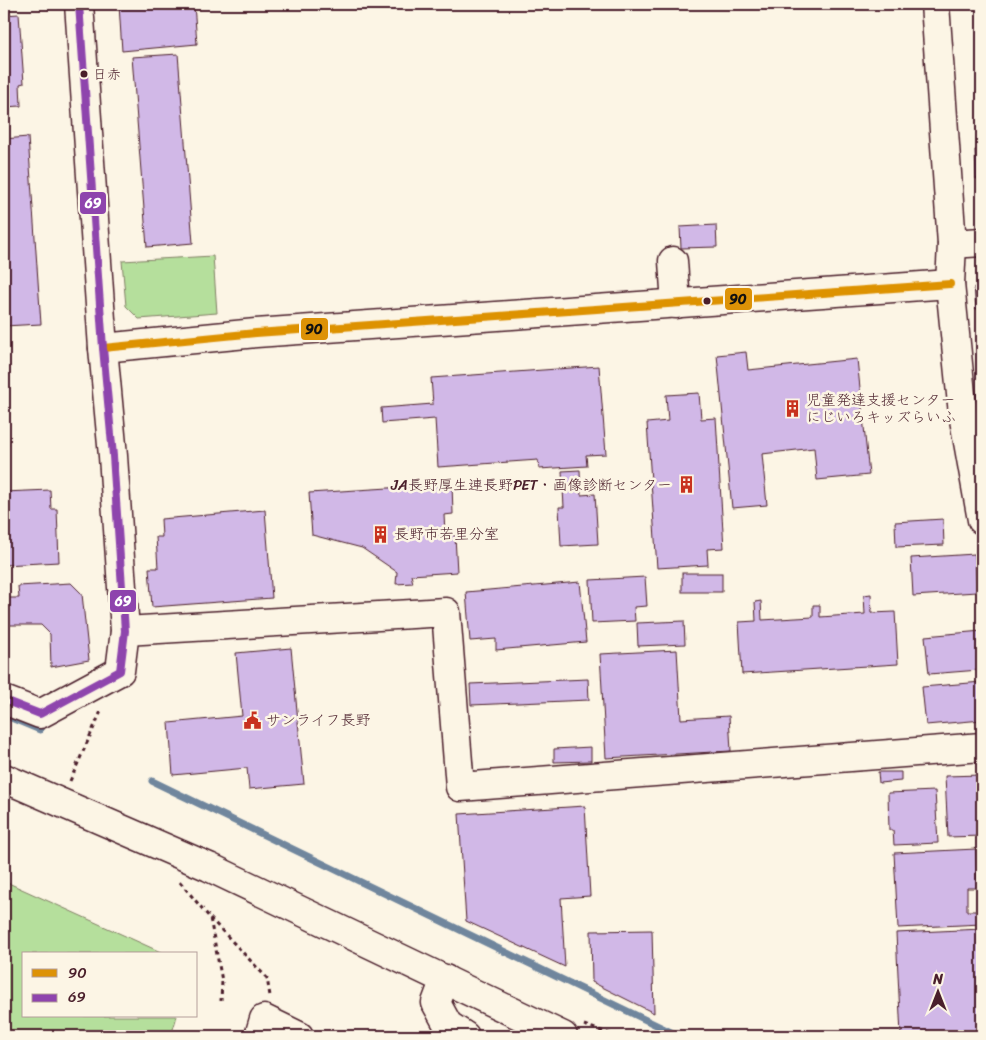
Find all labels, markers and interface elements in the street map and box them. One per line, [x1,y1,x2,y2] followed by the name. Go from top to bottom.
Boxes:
[93,62,121,87] place label: 日赤
[79,69,89,79] marker: 日赤
[79,191,107,215] line badge: 69
[84,191,102,216] text: 69
[724,287,753,311] line badge: 90
[729,287,747,312] text: 90
[702,296,712,306] unlabelled marker
[300,317,329,341] line badge: 90
[305,317,323,342] text: 90
[806,387,956,430] place label: 児童発達支援センター にじいろキッズらいふ
[782,399,802,419] building icon: 児童発達支援センター にじいろキッズらいふ
[390,472,672,498] place label: JA長野厚生連長野PET・画像診断センター
[676,475,696,495] building icon: JA長野厚生連長野PET・画像診断センター
[394,521,499,547] place label: 長野市若里分室
[370,524,390,544] building icon: 長野市若里分室
[109,589,137,613] line badge: 69
[114,589,132,614] text: 69
[266,707,370,733] place label: サンライフ長野
[242,710,262,730] public building icon: サンライフ長野
[22,952,198,1018] legend
[68,960,87,986] text: 90
[932,967,943,992] text: N
[914,968,964,1018] north arrow
[68,984,86,1010] text: 69

